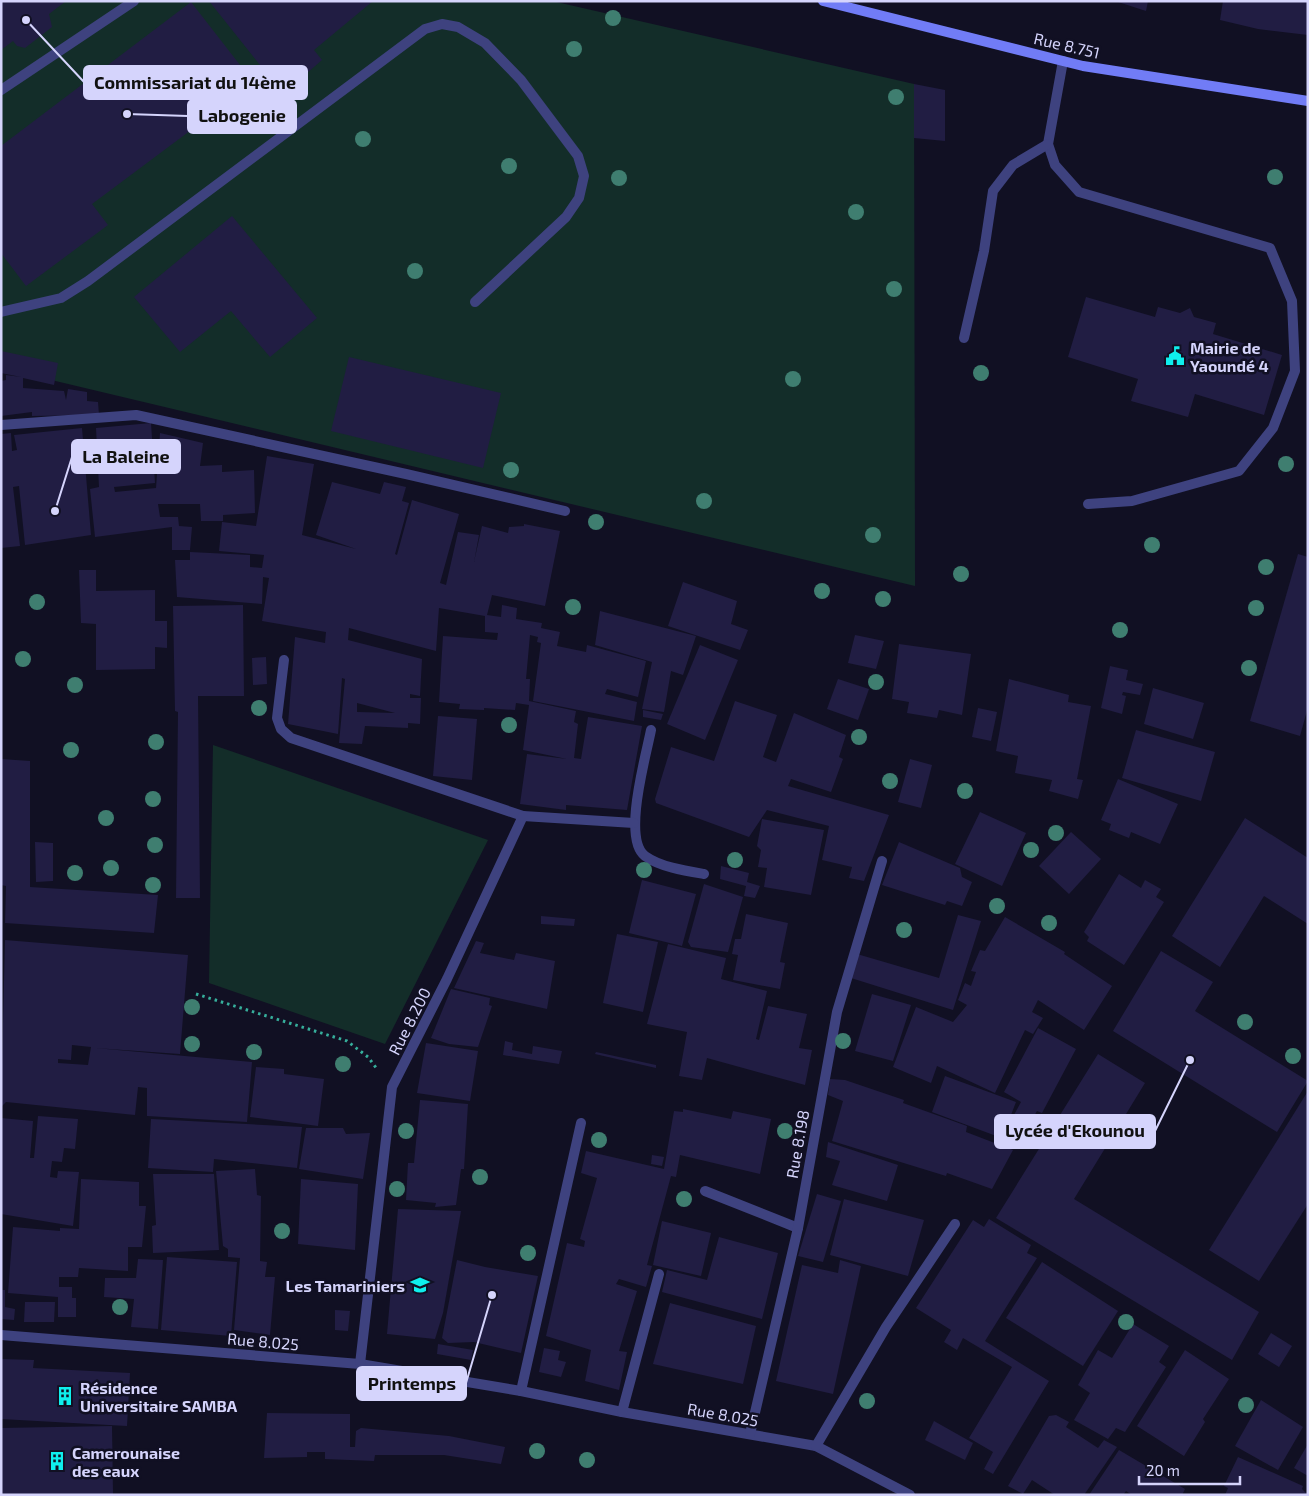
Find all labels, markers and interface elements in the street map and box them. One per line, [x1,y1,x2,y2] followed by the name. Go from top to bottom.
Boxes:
[1032,28,1102,62] street label: Rue 8.751
[84,66,307,99] callout: Commissariat du 14ème
[94,71,296,93] text: Commissariat du 14ème
[188,100,296,133] callout: Labogenie
[198,104,286,126] text: Labogenie
[1190,338,1269,375] place label: Mairie de Yaoundé 4
[1164,345,1186,367] public building icon: Mairie de Yaoundé 4
[72,440,180,473] callout: La Baleine
[82,445,170,467] text: La Baleine
[384,984,434,1058] street label: Rue 8.200
[782,1108,812,1180] street label: Rue 8.198
[995,1115,1155,1148] callout: Lycée d'Ekounou
[1005,1119,1145,1141] text: Lycée d'Ekounou
[409,1274,431,1296] school or university icon: Les Tamariniers
[286,1276,405,1295] place label: Les Tamariniers
[226,1328,300,1354] street label: Rue 8.025
[357,1367,466,1400] callout: Printemps
[368,1372,456,1394] text: Printemps
[80,1378,238,1415] place label: Résidence Universitaire SAMBA
[54,1385,76,1407] building icon: Résidence Universitaire SAMBA
[686,1398,760,1430] street label: Rue 8.025
[72,1443,180,1480] place label: Camerounaise des eaux
[46,1450,68,1472] building icon: Camerounaise des eaux
[1139,1454,1240,1486] scale bar
[1146,1461,1180,1479] text: 20 m

